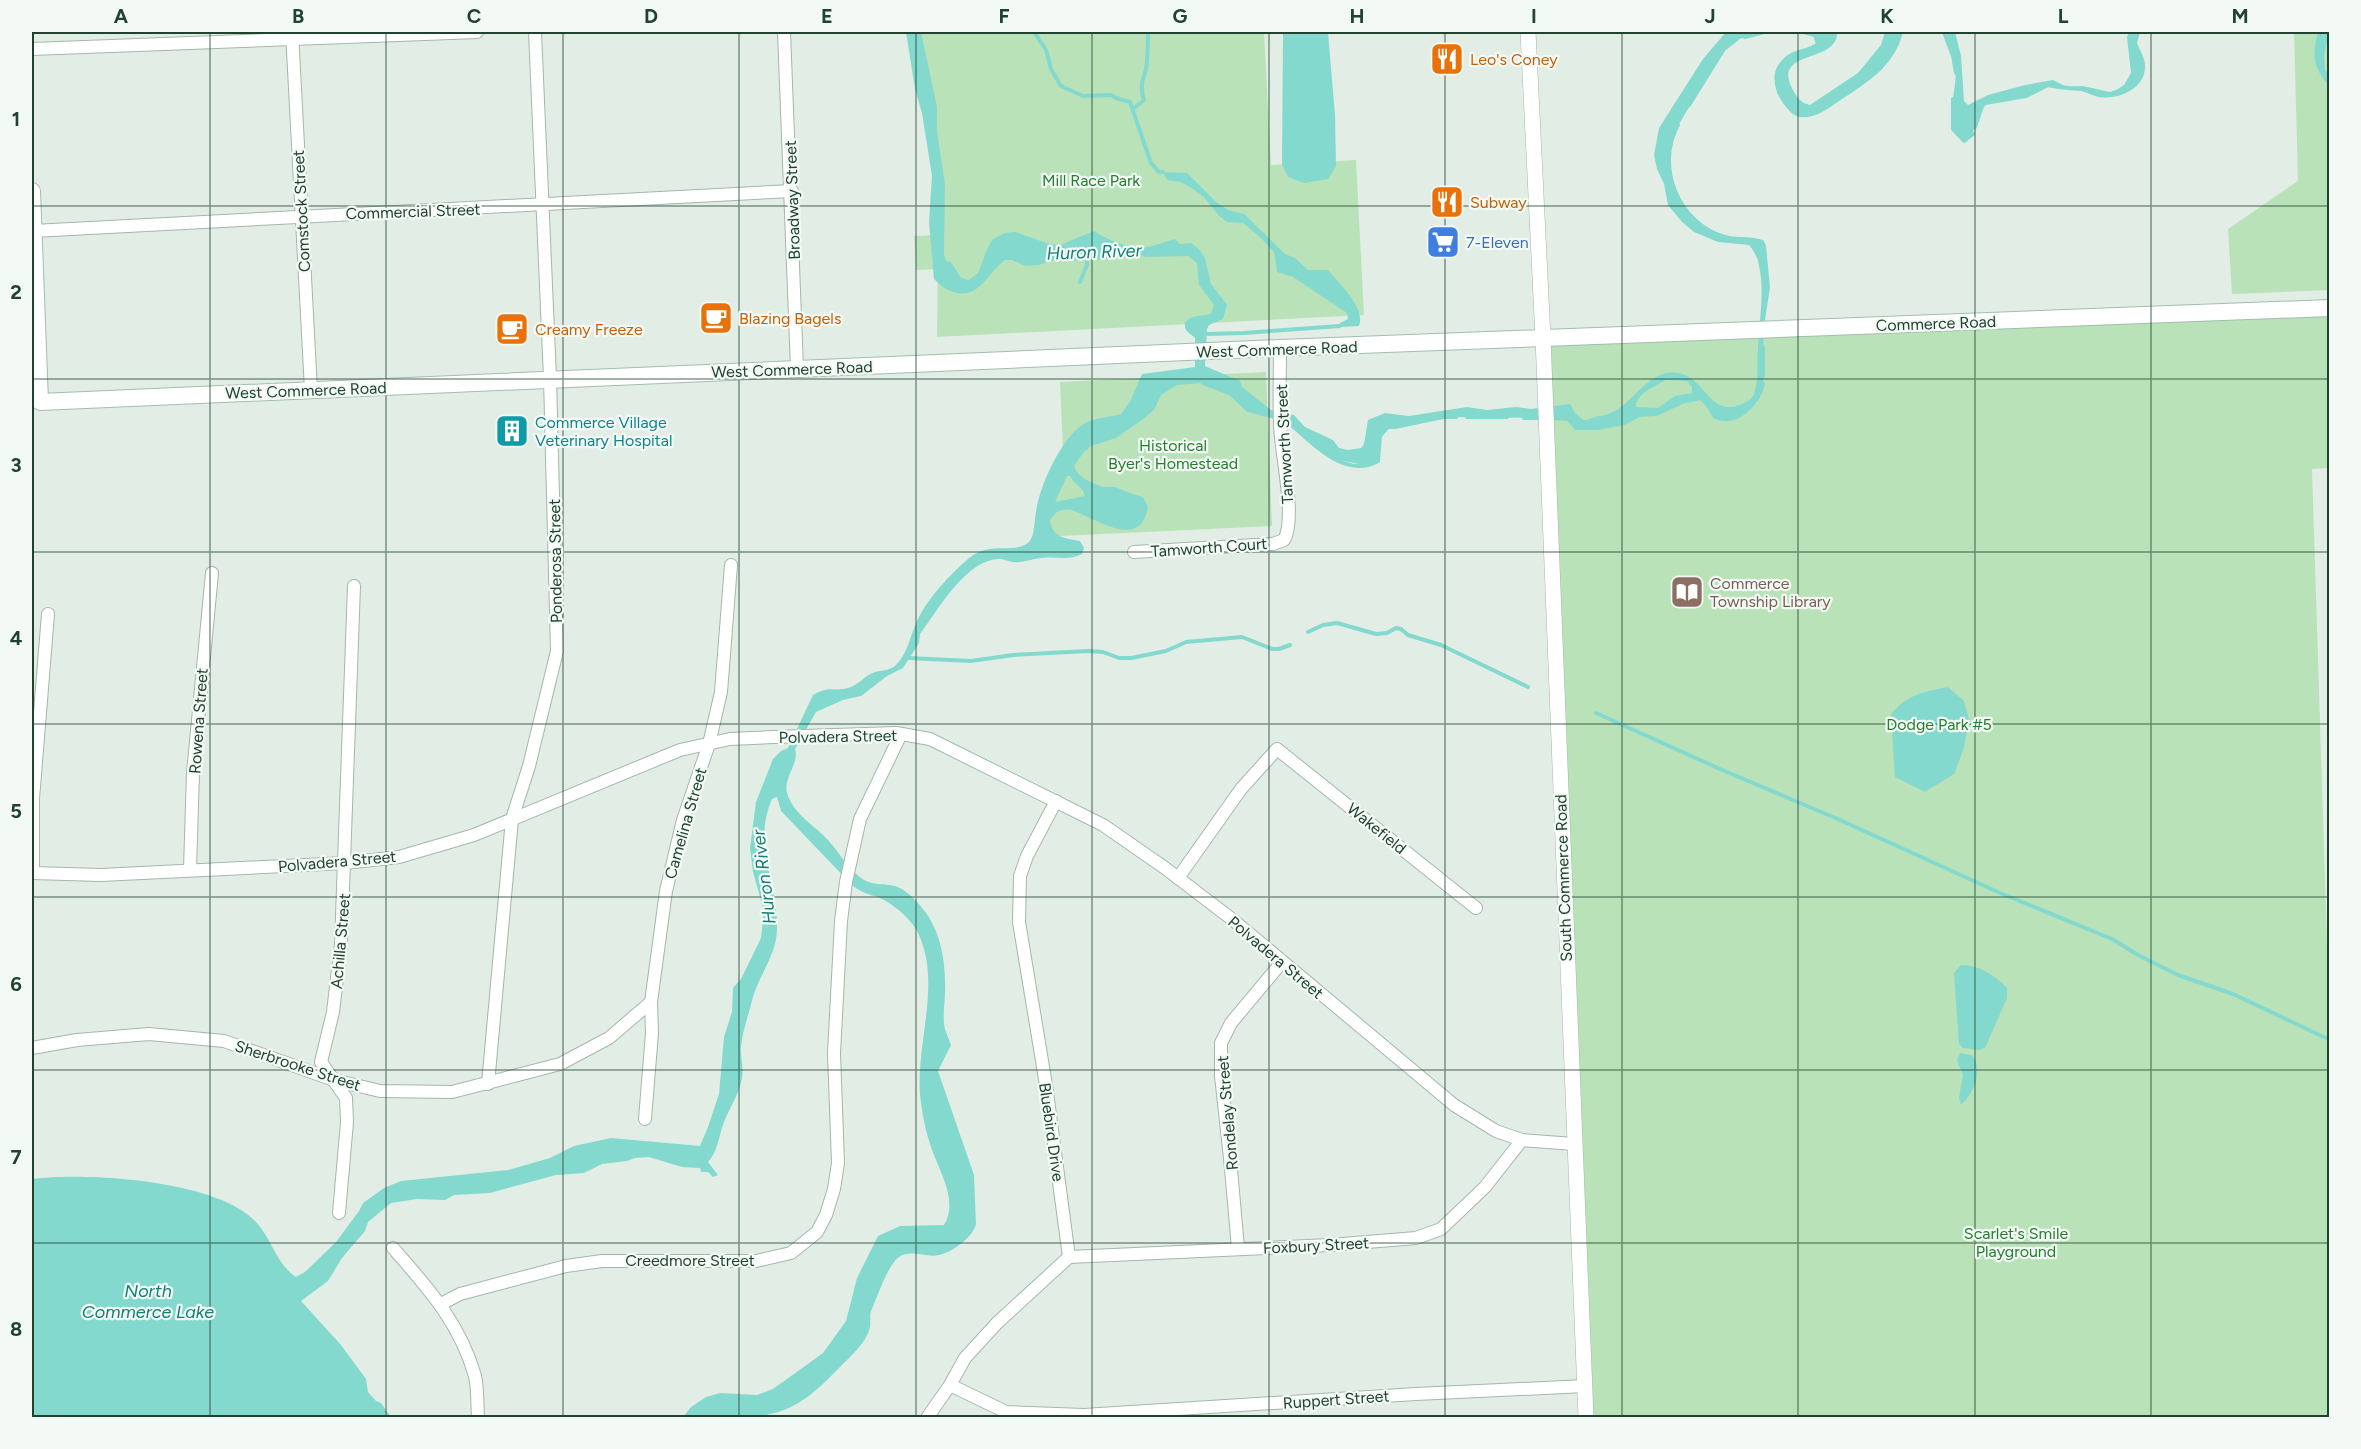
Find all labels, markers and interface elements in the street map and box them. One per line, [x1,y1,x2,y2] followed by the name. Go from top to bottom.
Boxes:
[114,4,129,28] text: A
[292,4,304,28] text: B
[467,4,481,28] text: C
[644,4,658,28] text: D
[821,4,833,28] text: E
[998,4,1010,28] text: F
[1173,4,1188,28] text: G
[1350,4,1365,28] text: H
[1531,4,1537,28] text: I
[1704,4,1716,28] text: J
[1880,4,1894,28] text: K
[2058,4,2069,28] text: L
[2231,4,2249,28] text: M
[1429,41,1465,77] restaurant icon: Leo's Coney
[1470,50,1558,69] place label: Leo's Coney
[12,107,20,131] text: 1
[781,140,804,260] street label: Broadway Street
[289,149,314,273] street label: Comstock Street
[1042,171,1140,190] park label: Mill Race Park
[1429,184,1465,220] restaurant icon: Subway
[1470,193,1527,212] place label: Subway
[345,200,481,223] street label: Commercial Street
[1425,224,1461,260] supermarket icon: 7-Eleven
[1466,233,1529,252] place label: 7-Eleven
[1046,239,1143,265] water label: Huron River
[10,280,22,304] text: 2
[698,300,734,336] cafe icon: Blazing Bagels
[739,309,841,328] place label: Blazing Bagels
[494,311,530,347] cafe icon: Creamy Freeze
[1876,312,1996,335] street label: Commerce Road
[535,320,643,339] place label: Creamy Freeze
[1196,337,1358,362] street label: West Commerce Road
[711,357,873,382] street label: West Commerce Road
[225,378,387,403] street label: West Commerce Road
[1272,383,1297,505] street label: Tamworth Street
[494,413,530,449] building icon: Commerce Village Veterinary Hospital
[535,413,673,450] place label: Commerce Village Veterinary Hospital
[1108,436,1238,473] park label: Historical Byer's Homestead
[10,453,22,477] text: 3
[545,499,566,623] street label: Ponderosa Street
[1150,534,1268,561] street label: Tamworth Court
[1669,574,1705,610] library icon: Commerce Township Library
[1710,574,1831,611] place label: Commerce Township Library
[10,626,23,650] text: 4
[185,667,212,775] street label: Rowena Street
[1886,715,1992,734] park label: Dodge Park #5
[779,726,897,747] street label: Polvadera Street
[660,765,710,881] street label: Camelina Street
[1551,794,1576,962] street label: South Commerce Road
[10,799,22,823] text: 5
[1343,799,1410,858] street label: Wakefield
[747,828,781,926] water label: Huron River
[277,847,397,876] street label: Polvadera Street
[327,892,354,990] street label: Achilla Street
[1224,912,1327,1003] street label: Polvadera Street
[10,972,22,996] text: 6
[232,1036,363,1095] street label: Sherbrooke Street
[1213,1055,1242,1171] street label: Rondelay Street
[1035,1081,1068,1183] street label: Bluebird Drive
[10,1145,22,1169] text: 7
[1964,1224,2068,1261] park label: Scarlet's Smile Playground
[1262,1233,1370,1258] street label: Foxbury Street
[625,1251,755,1270] street label: Creedmore Street
[82,1280,214,1323] water label: North Commerce Lake
[10,1317,22,1341] text: 8
[1282,1386,1390,1413] street label: Ruppert Street

